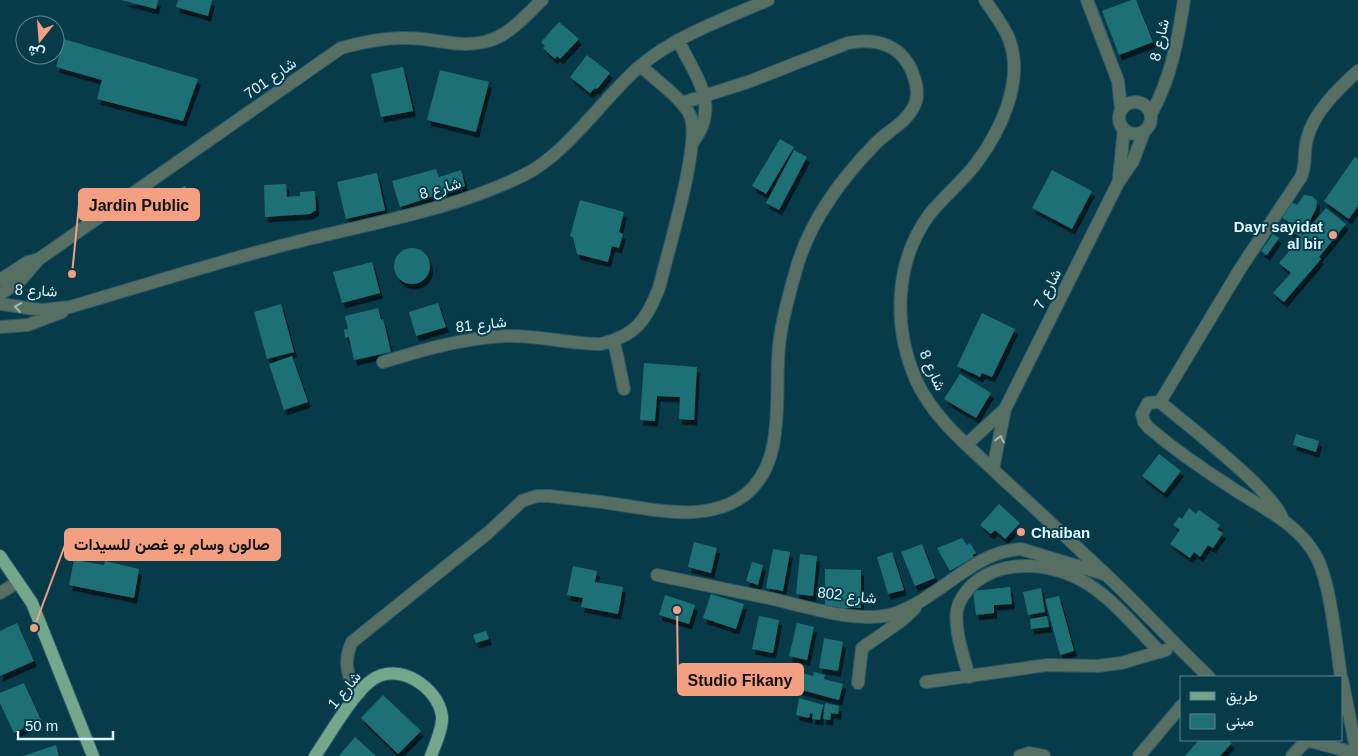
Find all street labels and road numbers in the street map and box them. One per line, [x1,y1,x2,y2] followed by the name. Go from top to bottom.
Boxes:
[1146,17,1175,63] street label: شارع 8
[241,54,301,104] street label: شارع 701
[417,174,464,205] street label: شارع 8
[1030,266,1067,313] street label: شارع 7
[14,280,58,303] street label: شارع 8
[455,313,508,338] street label: شارع 81
[914,347,950,394] street label: شارع 8
[816,583,878,610] street label: شارع 802
[324,668,366,714] street label: شارع 1

